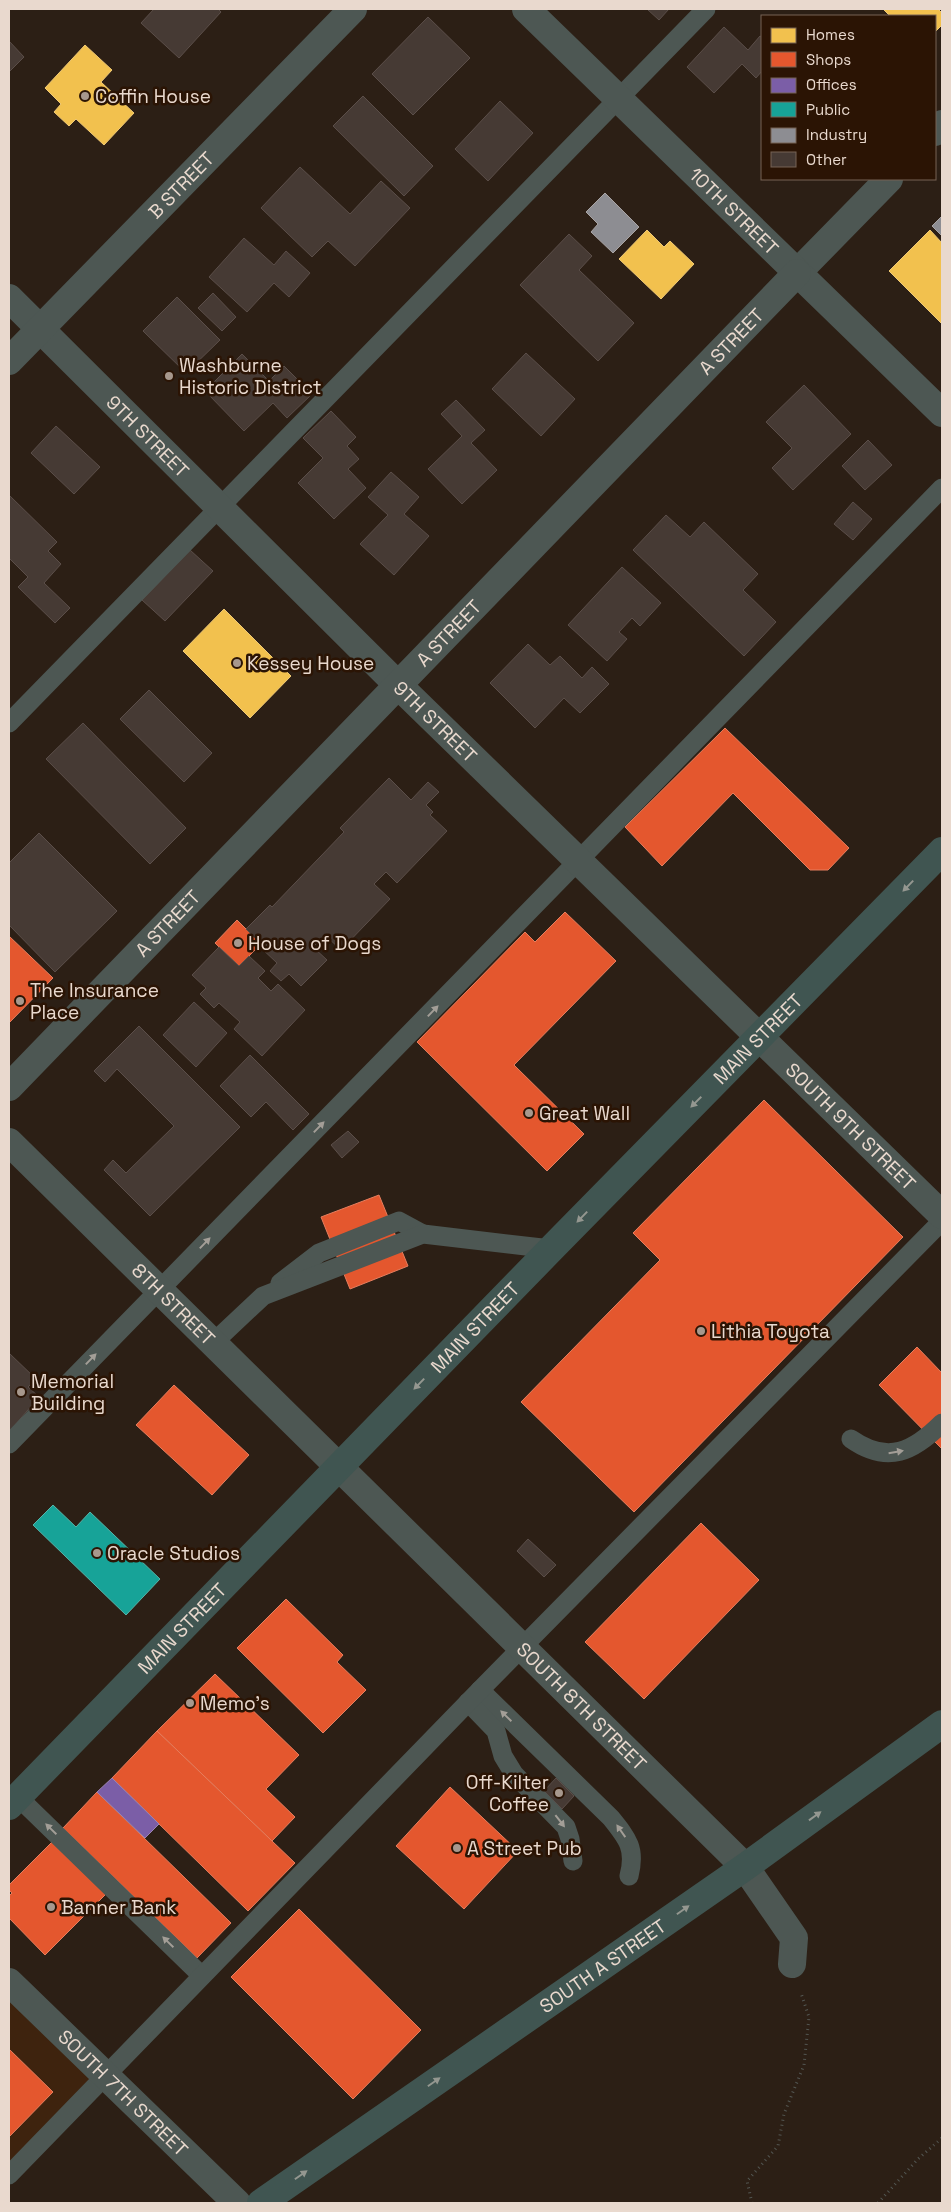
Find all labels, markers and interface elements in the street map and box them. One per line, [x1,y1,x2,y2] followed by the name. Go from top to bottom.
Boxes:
[761,15,936,180] legend
[806,25,855,44] text: Homes
[806,50,851,69] text: Shops
[806,75,857,94] text: Offices
[95,84,211,109] place label: Coffin House
[79,90,91,102] marker: Coffin House
[806,100,850,119] text: Public
[806,125,867,144] text: Industry
[143,147,220,224] street label: B STREET
[806,150,847,169] text: Other
[684,162,784,261] street label: 10TH STREET
[693,303,769,380] street label: A STREET
[179,353,321,400] place label: Washburne Historic District
[163,370,175,382] marker: Washburne Historic District
[101,390,194,483] street label: 9TH STREET
[411,595,487,672] street label: A STREET
[247,651,374,676] place label: Kessey House
[231,657,243,669] marker: Kessey House
[388,676,482,768] street label: 9TH STREET
[902,880,914,892] one-way arrow
[130,885,206,962] street label: A STREET
[248,931,381,956] place label: House of Dogs
[232,937,244,949] marker: House of Dogs
[30,978,159,1025] place label: The Insurance Place
[708,988,808,1090] street label: MAIN STREET
[14,995,26,1007] marker: The Insurance Place
[427,1005,439,1017] one-way arrow
[780,1057,921,1196] street label: SOUTH 9TH STREET
[690,1096,702,1108] one-way arrow
[539,1101,630,1126] place label: Great Wall
[523,1107,535,1119] marker: Great Wall
[313,1121,325,1133] one-way arrow
[576,1211,588,1223] one-way arrow
[199,1237,211,1249] one-way arrow
[126,1258,220,1351] street label: 8TH STREET
[425,1277,525,1378] street label: MAIN STREET
[711,1319,830,1344] place label: Lithia Toyota
[695,1325,707,1337] marker: Lithia Toyota
[85,1353,97,1365] one-way arrow
[31,1369,114,1416] place label: Memorial Building
[413,1378,425,1390] one-way arrow
[15,1386,27,1398] marker: Memorial Building
[889,1447,905,1455] one-way arrow
[107,1541,240,1566] place label: Oracle Studios
[91,1547,103,1559] marker: Oracle Studios
[132,1578,232,1679] street label: MAIN STREET
[511,1637,652,1776] street label: SOUTH 8TH STREET
[200,1691,270,1716] place label: Memo’s
[184,1697,196,1709] marker: Memo’s
[501,1710,513,1722] one-way arrow
[466,1770,549,1817] place label: Off-Kilter Coffee
[553,1787,565,1799] marker: Off-Kilter Coffee
[809,1811,822,1821] one-way arrow
[555,1814,566,1827] one-way arrow
[45,1823,57,1835] one-way arrow
[616,1824,626,1838] one-way arrow
[467,1836,582,1861] place label: A Street Pub
[451,1842,463,1854] marker: A Street Pub
[61,1895,176,1920] place label: Banner Bank
[45,1901,57,1913] marker: Banner Bank
[676,1905,690,1915] one-way arrow
[535,1913,671,2019] street label: SOUTH A STREET
[162,1936,174,1948] one-way arrow
[52,2024,193,2162] street label: SOUTH 7TH STREET
[428,2077,441,2087] one-way arrow
[294,2170,308,2180] one-way arrow

